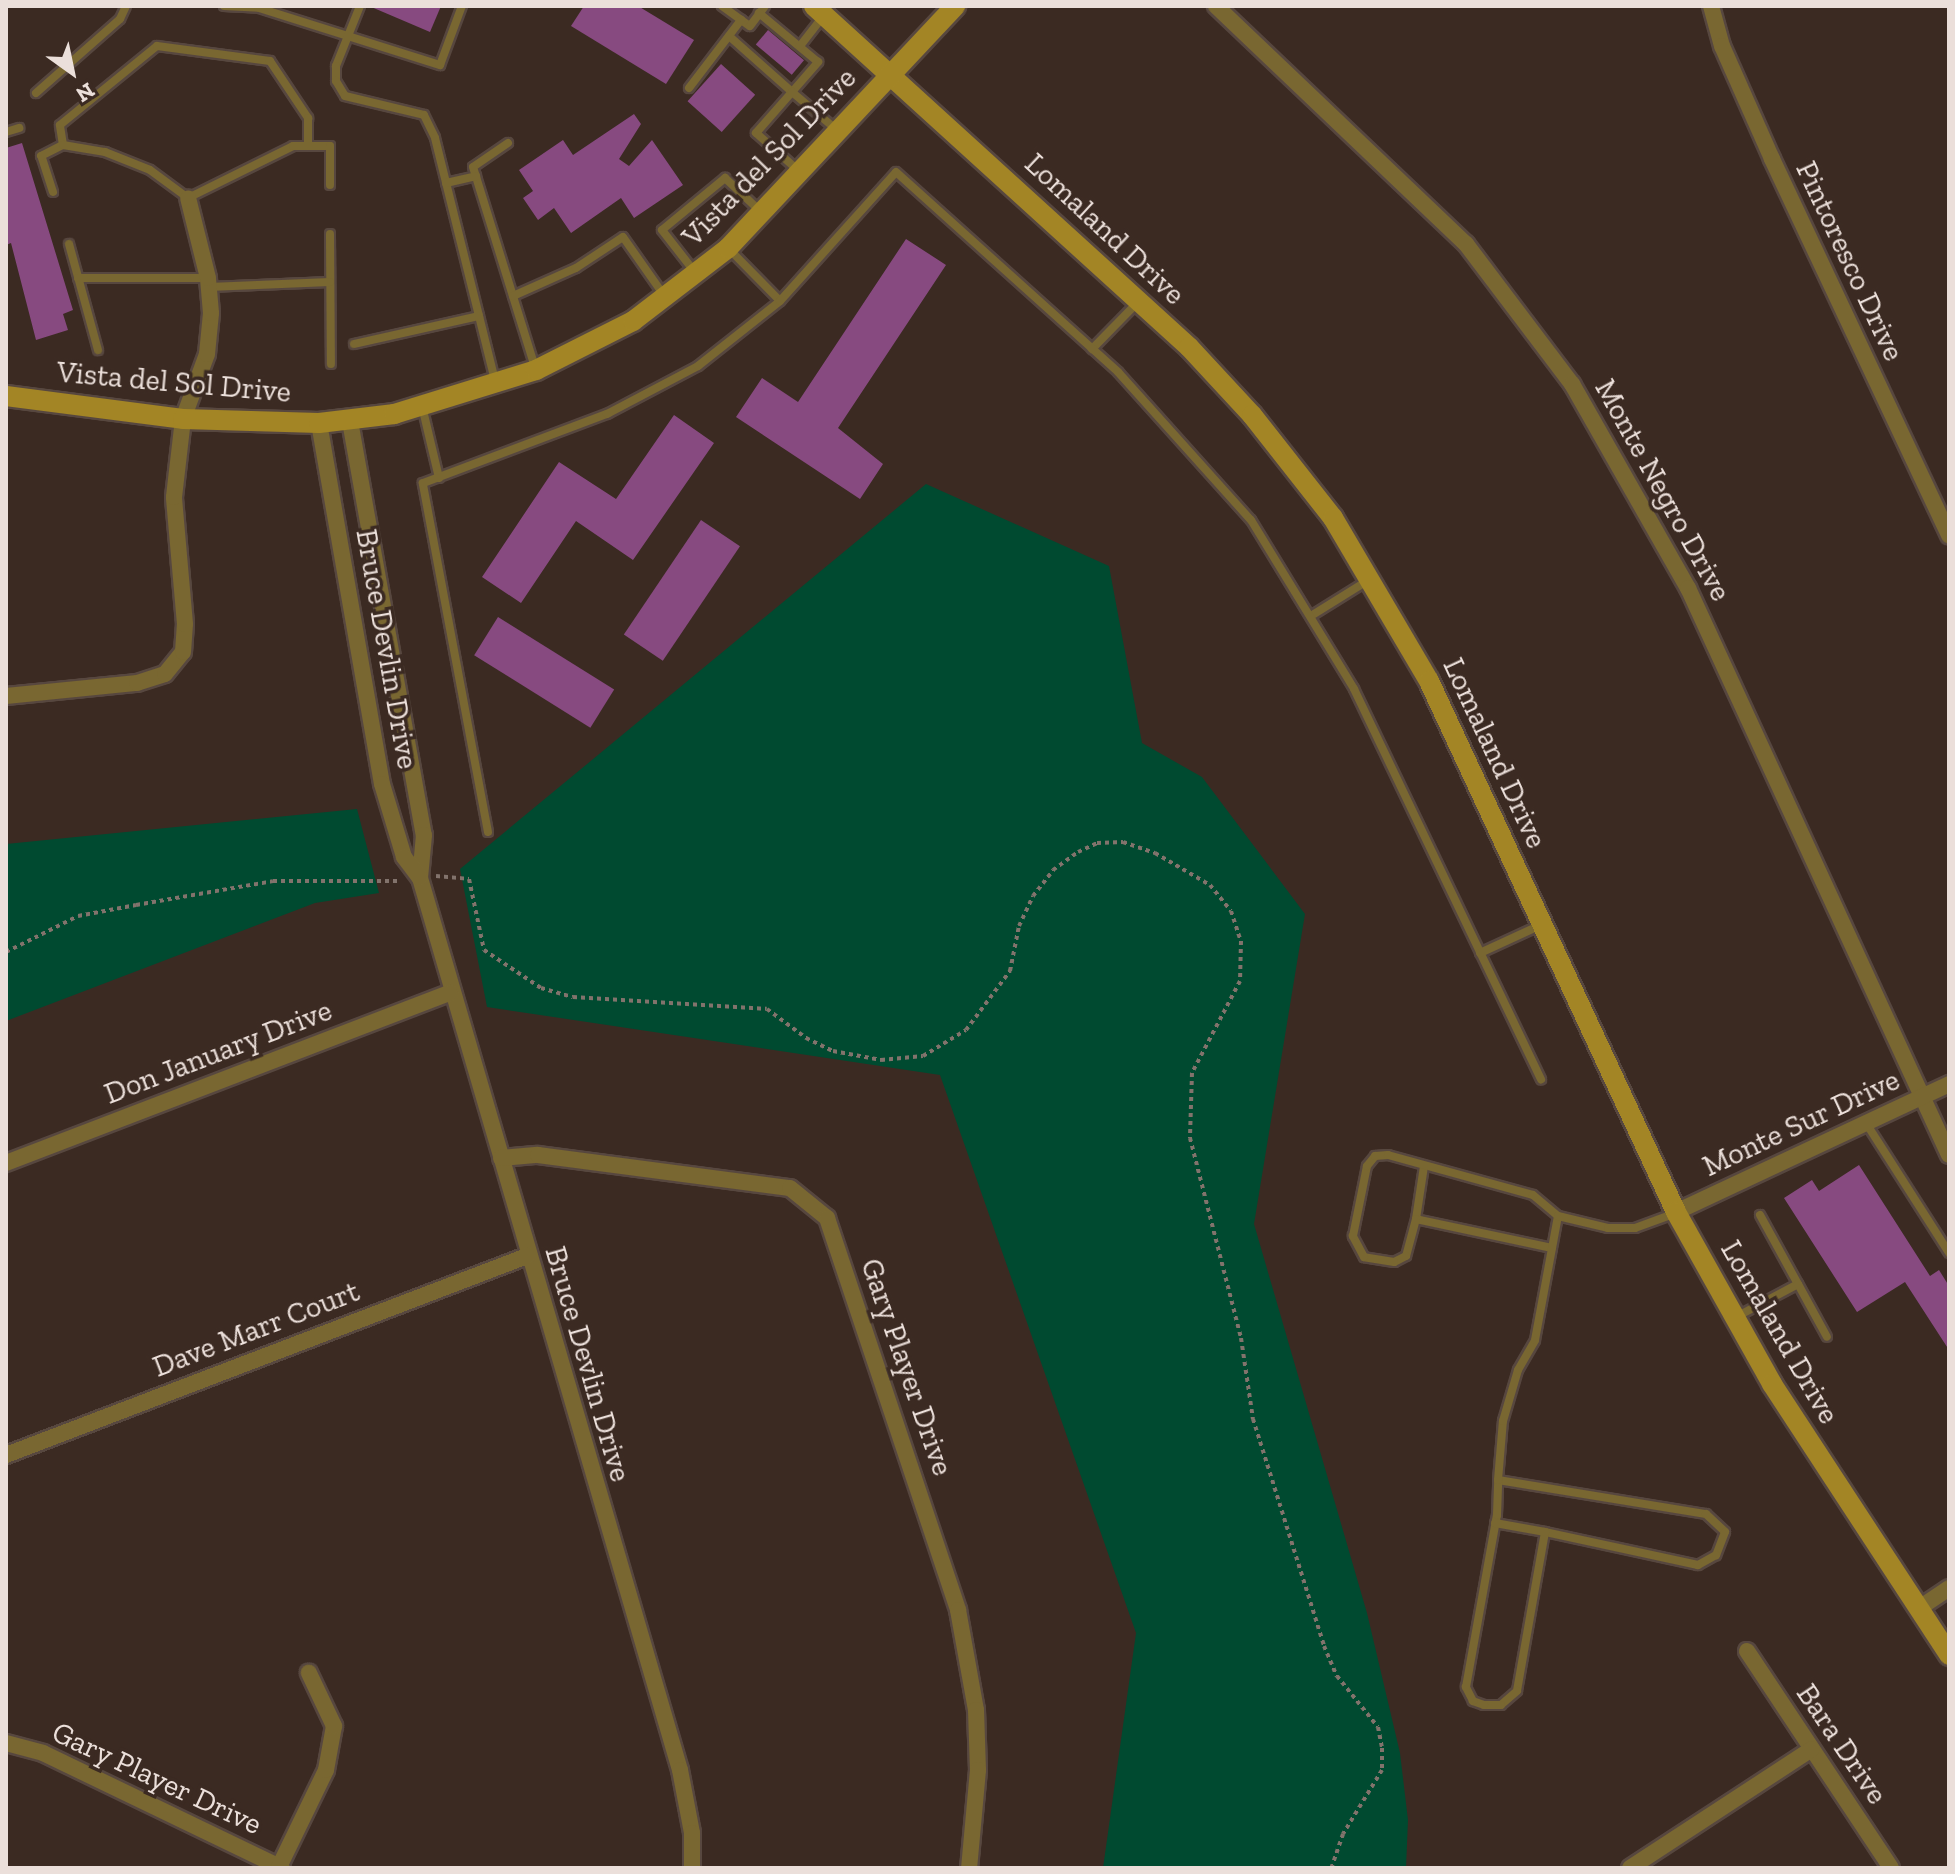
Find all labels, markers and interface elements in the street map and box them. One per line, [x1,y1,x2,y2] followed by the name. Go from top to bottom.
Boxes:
[32,32,112,112] north arrow
[674,60,864,254] street label: Vista del Sol Drive
[71,77,100,108] text: N
[1018,146,1192,312] street label: Lomaland Drive
[1788,156,1912,366] street label: Pintoresco Drive
[55,354,293,410] street label: Vista del Sol Drive
[1587,373,1739,607] street label: Monte Negro Drive
[348,526,426,772] street label: Bruce Devlin Drive
[1435,652,1555,854] street label: Lomaland Drive
[99,992,337,1112] street label: Don January Drive
[1697,1062,1905,1184] street label: Monte Sur Drive
[1713,1234,1847,1430] street label: Lomaland Drive
[537,1242,639,1486] street label: Bruce Devlin Drive
[853,1253,961,1481] street label: Gary Player Drive
[148,1273,364,1385] street label: Dave Marr Court
[1789,1677,1895,1811] street label: Bara Drive
[46,1713,268,1843] street label: Gary Player Drive

